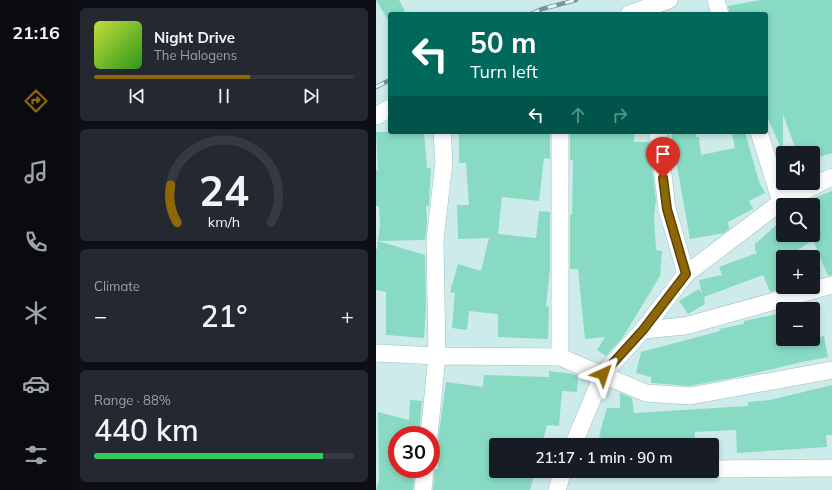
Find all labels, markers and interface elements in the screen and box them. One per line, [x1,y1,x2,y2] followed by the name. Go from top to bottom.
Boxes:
[12,21,60,44] text: 21:16
[470,25,536,60] text: 50 m
[154,28,235,47] text: Night Drive
[404,28,456,80] icon: left
[154,47,237,63] text: The Halogens
[470,60,538,83] text: Turn left
[126,85,148,107] icon: previous
[213,85,235,107] icon: pause
[300,85,322,107] icon: next
[22,87,50,115] icon: directions
[525,104,547,126] icon: left
[567,104,589,126] icon: ahead
[609,104,631,126] icon: right
[646,137,680,178] pin
[652,143,674,165] icon: arrive
[776,146,820,346] map controls
[776,146,820,190] button: sound
[22,158,50,186] icon: music
[199,164,249,216] text: 24
[776,198,820,242] button: search
[208,212,240,230] text: km/h
[22,228,50,256] icon: phone
[776,250,820,294] button: +
[94,278,140,294] text: Climate
[200,297,248,335] text: 21°
[22,299,50,327] icon: climate
[94,302,107,330] text: −
[341,302,354,330] text: +
[776,302,820,346] button: −
[582,353,624,395] position arrow
[22,370,50,398] icon: car
[94,392,171,408] text: Range · 88%
[94,411,199,449] text: 440 km
[388,426,440,478] speed limit sign: 30
[22,441,50,469] icon: filters
[535,448,673,467] text: 21:17 · 1 min · 90 m

